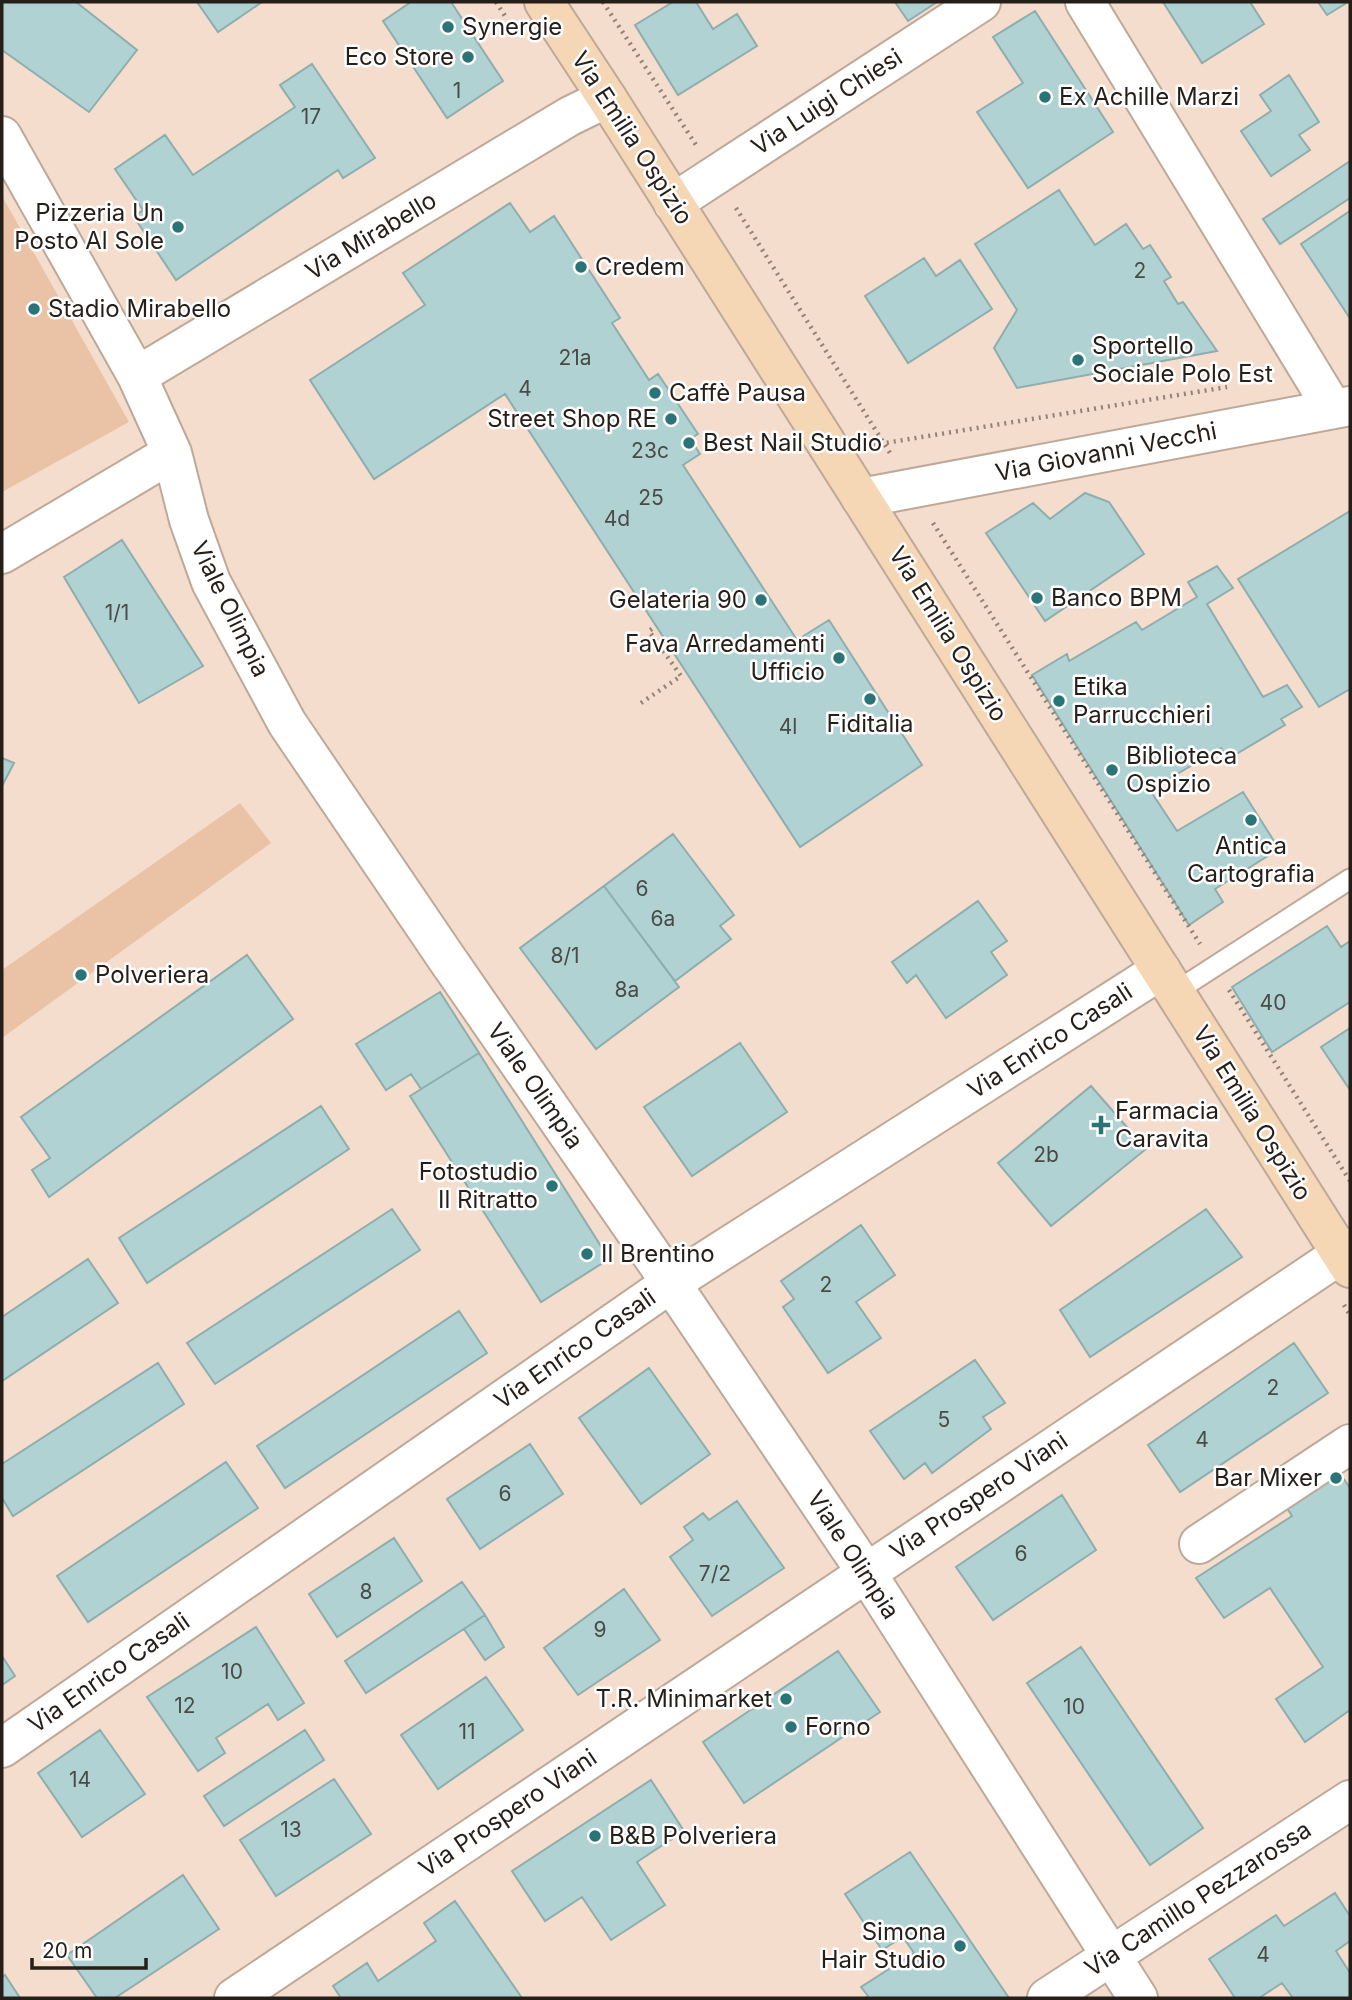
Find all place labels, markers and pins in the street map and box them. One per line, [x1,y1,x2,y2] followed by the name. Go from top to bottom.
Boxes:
[462,12,562,41] place label: Synergie
[440,19,456,35] marker: Synergie
[345,42,454,71] place label: Eco Store
[460,49,476,65] marker: Eco Store
[1059,82,1239,111] place label: Ex Achille Marzi
[1037,89,1053,105] marker: Ex Achille Marzi
[14,198,164,255] place label: Pizzeria Un Posto Al Sole
[170,219,186,235] marker: Pizzeria Un Posto Al Sole
[595,252,685,281] place label: Credem
[573,259,589,275] marker: Credem
[48,294,231,323] place label: Stadio Mirabello
[26,301,42,317] marker: Stadio Mirabello
[1092,331,1273,388] place label: Sportello Sociale Polo Est
[1070,352,1086,368] marker: Sportello Sociale Polo Est
[669,378,806,407] place label: Caffè Pausa
[647,385,663,401] marker: Caffè Pausa
[487,404,657,433] place label: Street Shop RE
[663,411,679,427] marker: Street Shop RE
[703,428,882,457] place label: Best Nail Studio
[681,435,697,451] marker: Best Nail Studio
[1051,583,1182,612] place label: Banco BPM
[609,585,747,614] place label: Gelateria 90
[1029,590,1045,606] marker: Banco BPM
[753,592,769,608] marker: Gelateria 90
[625,629,825,686] place label: Fava Arredamenti Ufficio
[831,650,847,666] marker: Fava Arredamenti Ufficio
[1073,672,1211,729] place label: Etika Parrucchieri
[862,691,878,707] marker: Fiditalia
[1051,693,1067,709] marker: Etika Parrucchieri
[826,709,914,738] place label: Fiditalia
[1126,741,1237,798] place label: Biblioteca Ospizio
[1104,762,1120,778] marker: Biblioteca Ospizio
[1243,812,1259,828] marker: Antica Cartografia
[1187,831,1315,888] place label: Antica Cartografia
[95,960,209,989] place label: Polveriera
[73,967,89,983] marker: Polveriera
[1115,1096,1219,1153] place label: Farmacia Caravita
[1093,1117,1109,1133] marker: Farmacia Caravita
[419,1157,538,1214] place label: Fotostudio Il Ritratto
[544,1178,560,1194] marker: Fotostudio Il Ritratto
[601,1239,715,1268] place label: Il Brentino
[579,1246,595,1262] marker: Il Brentino
[1214,1463,1322,1492] place label: Bar Mixer
[1328,1470,1344,1486] marker: Bar Mixer
[595,1684,772,1713] place label: T.R. Minimarket
[778,1691,794,1707] marker: T.R. Minimarket
[805,1712,871,1741] place label: Forno
[783,1719,799,1735] marker: Forno
[609,1821,777,1850] place label: B&B Polveriera
[587,1828,603,1844] marker: B&B Polveriera
[821,1917,946,1974] place label: Simona Hair Studio
[952,1938,968,1954] marker: Simona Hair Studio

